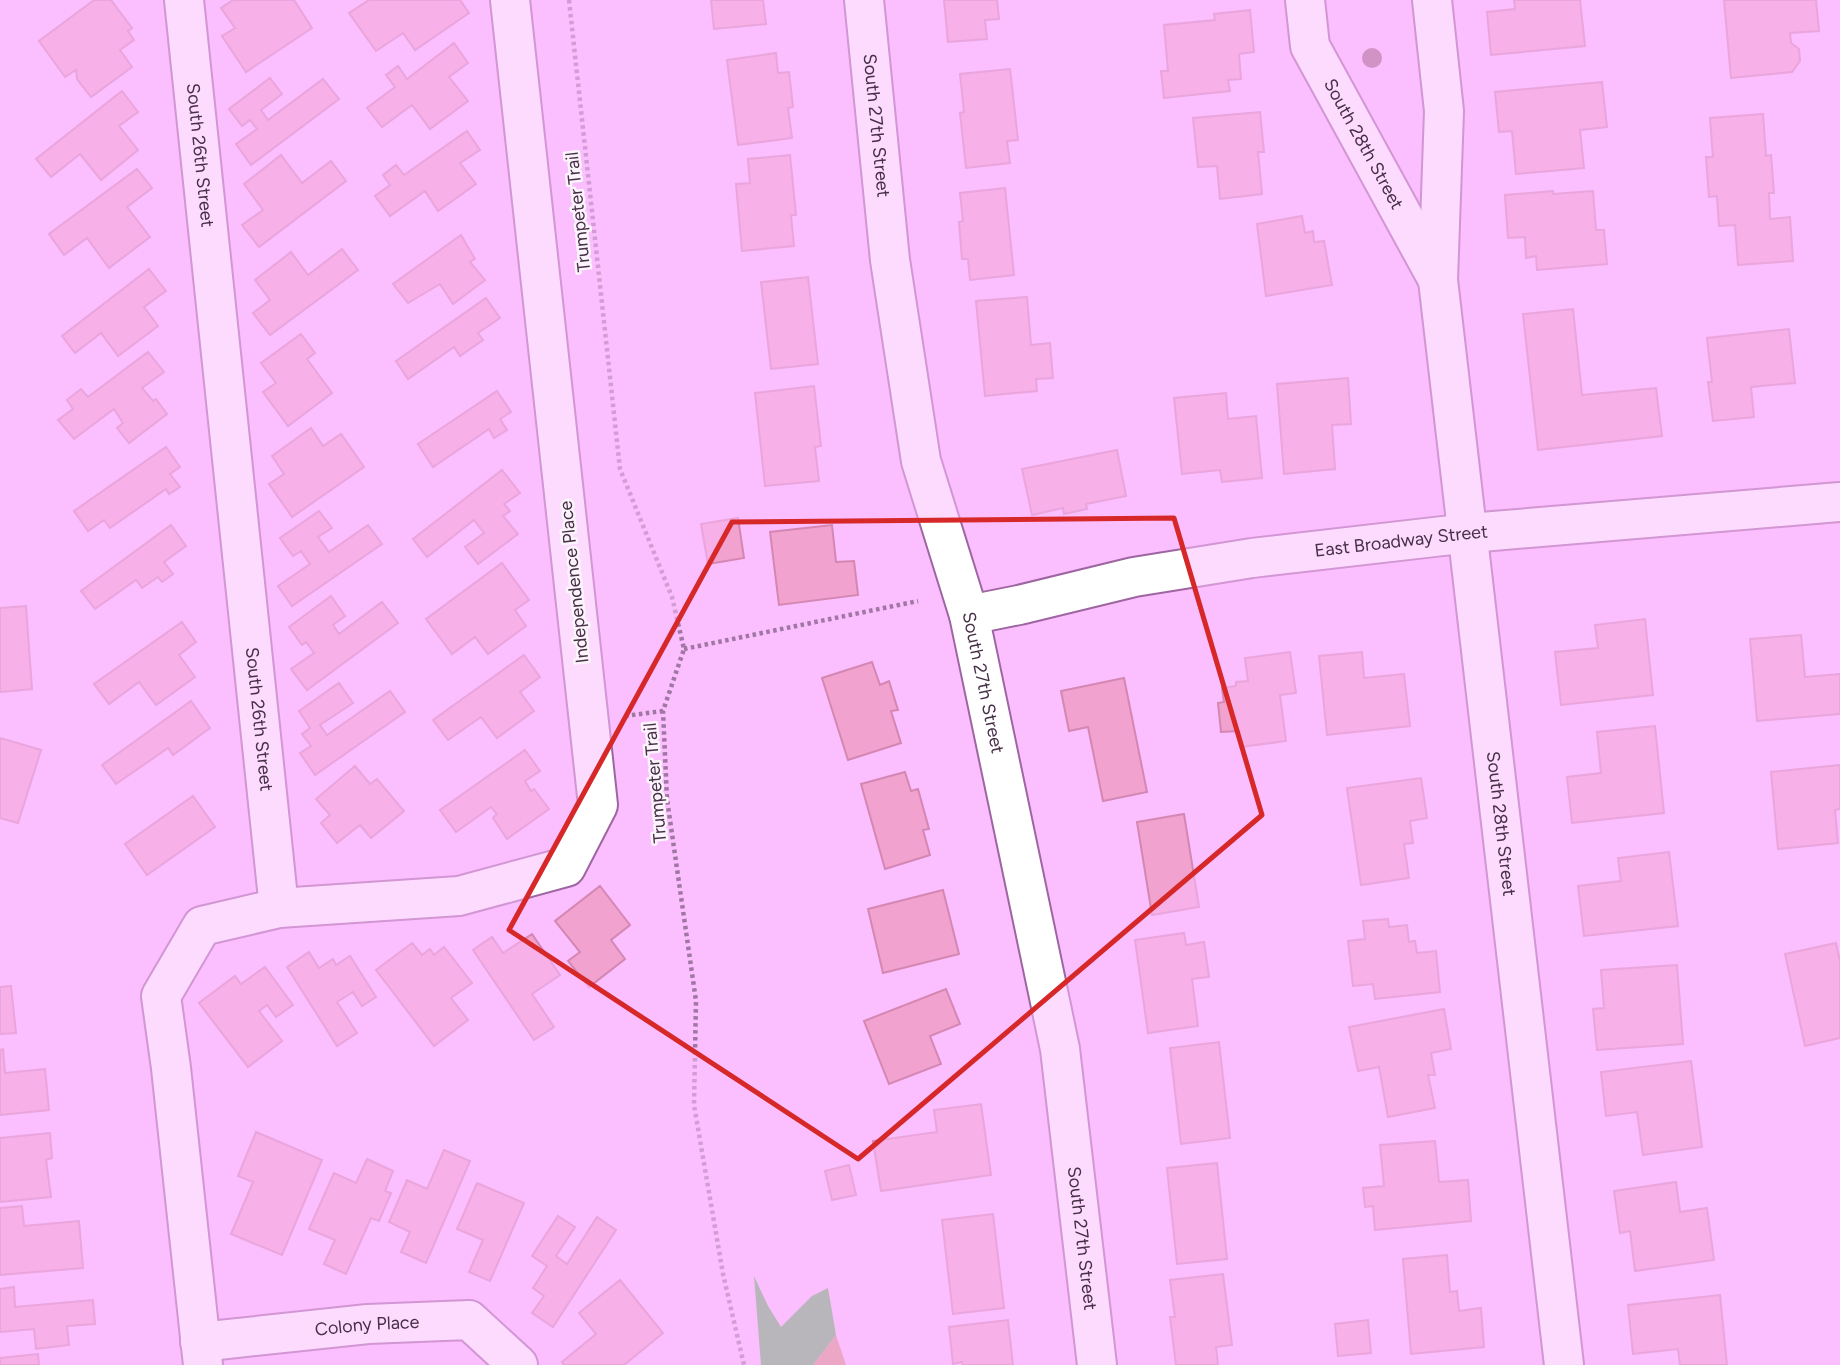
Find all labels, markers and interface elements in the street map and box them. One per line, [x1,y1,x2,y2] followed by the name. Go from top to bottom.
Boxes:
[858,52,895,198] street label: South 27th Street
[1319,75,1408,213] street label: South 28th Street
[182,82,219,229] street label: South 26th Street
[561,151,595,273] street label: Trumpeter Trail
[555,499,593,664] street label: Independence Place
[1313,520,1489,562] street label: East Broadway Street
[958,610,1009,756] street label: South 27th Street
[241,646,278,792] street label: South 26th Street
[639,722,671,844] street label: Trumpeter Trail
[1482,750,1520,897] street label: South 28th Street
[1063,1165,1102,1311] street label: South 27th Street
[314,1311,420,1341] street label: Colony Place

